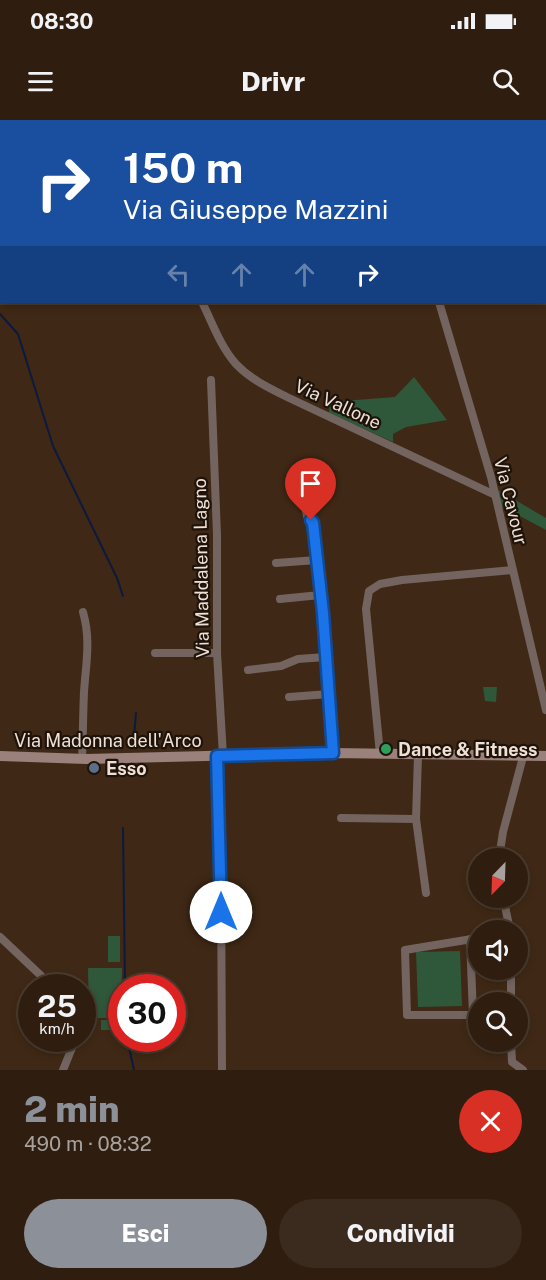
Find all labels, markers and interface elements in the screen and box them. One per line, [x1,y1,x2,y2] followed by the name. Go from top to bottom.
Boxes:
[30,8,94,34] text: 08:30
[24,65,57,98] icon: menu
[241,65,305,97] text: Drivr
[489,65,522,98] icon: search
[123,143,243,192] text: 150 m
[24,144,102,222] icon: right
[123,193,388,225] text: Via Giuseppe Mazzini
[162,258,195,291] icon: left
[225,258,258,291] icon: ahead
[288,258,321,291] icon: ahead
[351,258,384,291] icon: right
[292,375,384,433] street label: Via Vallone
[490,455,532,547] street label: Via Cavour
[285,458,336,520] pin
[294,467,327,500] icon: arrive
[189,478,213,658] street label: Via Maddalena Lagno
[14,730,202,751] street label: Via Madonna dell'Arco
[398,739,537,760] place label: Dance & Fitness
[379,742,393,756] marker: Dance & Fitness
[106,758,147,779] place label: Esso
[87,761,101,775] marker: Esso
[468,848,528,908] north arrow
[468,848,528,1052] map controls
[189,880,253,944] position arrow
[468,920,528,980] button: sound
[108,974,186,1052] speed limit sign: 30
[37,988,77,1024] text: 25
[468,992,528,1052] button: search
[39,1020,75,1037] text: km/h
[24,1088,120,1130] text: 2 min
[459,1090,522,1153] button: close
[24,1132,152,1156] text: 490 m · 08:32
[24,1199,267,1268] button: Esci
[279,1199,522,1268] button: Condividi

